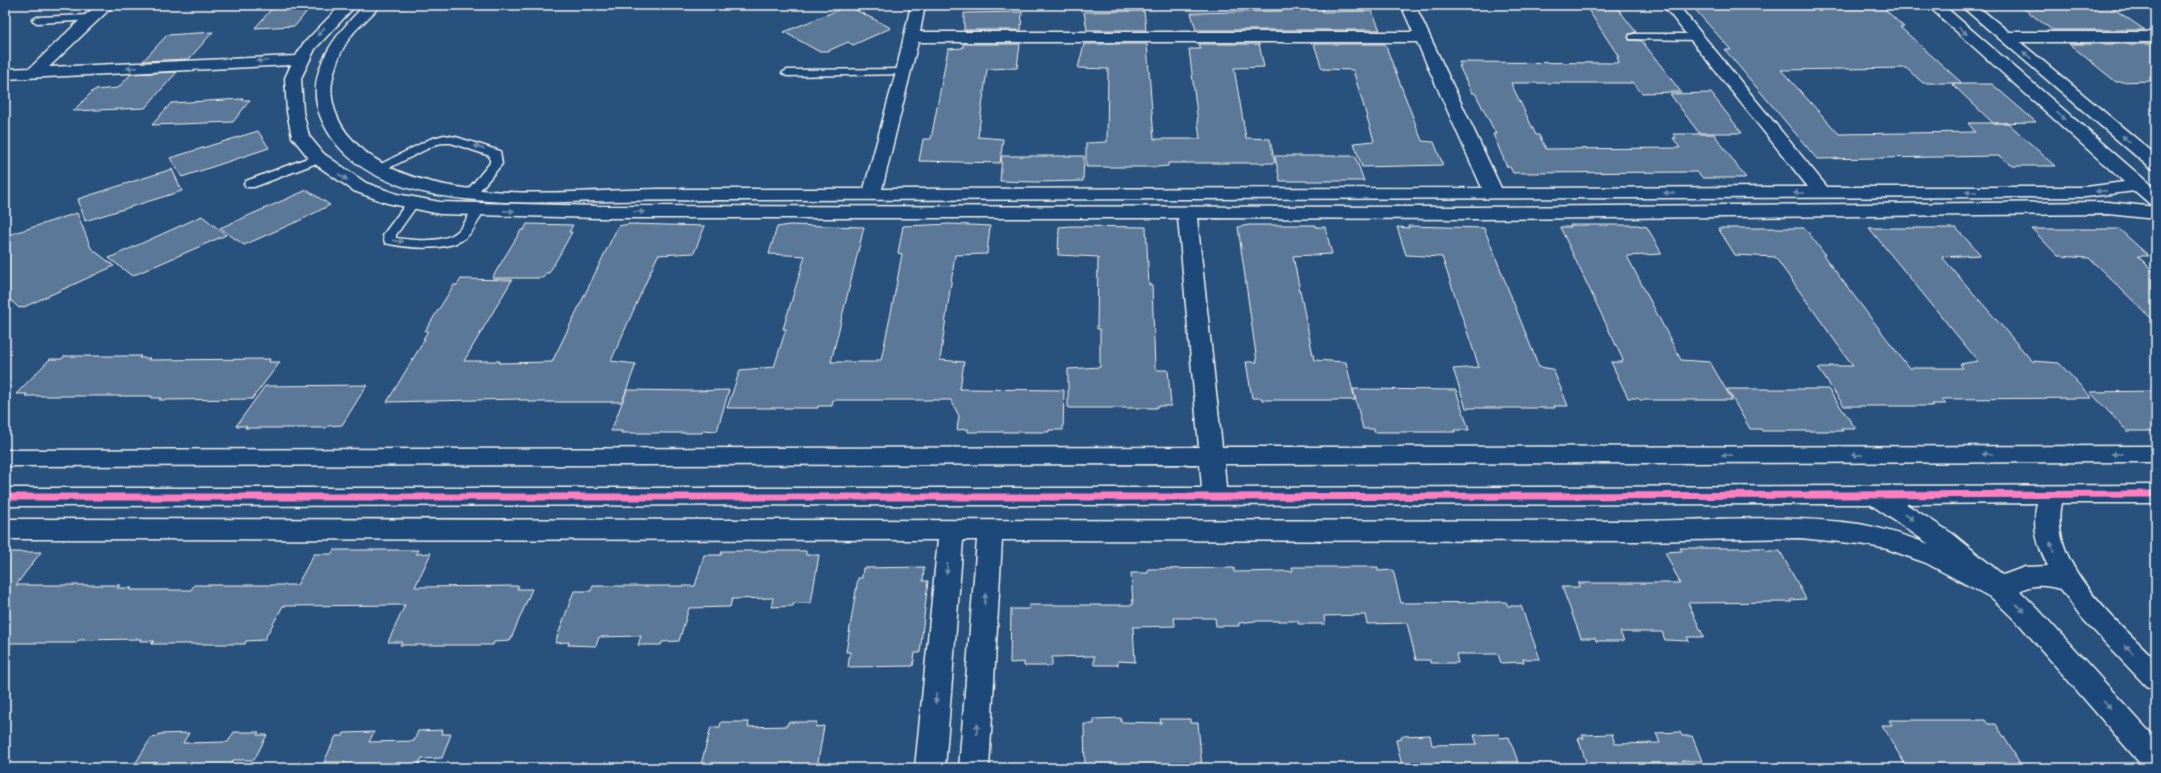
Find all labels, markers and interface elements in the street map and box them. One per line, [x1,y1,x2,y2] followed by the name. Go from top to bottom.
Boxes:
[1958,26,1968,35] one-way arrow
[317,27,326,38] one-way arrow
[2021,51,2032,60] one-way arrow
[256,58,268,65] one-way arrow
[126,64,138,71] one-way arrow
[2055,112,2066,121] one-way arrow
[2121,135,2132,144] one-way arrow
[473,144,485,150] one-way arrow
[337,173,348,180] one-way arrow
[2095,187,2107,194] one-way arrow
[1964,189,1977,195] one-way arrow
[1662,190,1675,196] one-way arrow
[1792,190,1805,196] one-way arrow
[503,208,516,214] one-way arrow
[633,209,646,215] one-way arrow
[392,238,404,245] one-way arrow
[1980,451,1993,457] one-way arrow
[2110,451,2123,457] one-way arrow
[1720,452,1733,458] one-way arrow
[1850,452,1863,458] one-way arrow
[1904,513,1914,521] one-way arrow
[2048,540,2054,552] one-way arrow
[944,563,951,575] one-way arrow
[982,593,989,605] one-way arrow
[2015,603,2025,613] one-way arrow
[2125,644,2134,654] one-way arrow
[933,692,939,704] one-way arrow
[2102,699,2111,710] one-way arrow
[973,723,980,735] one-way arrow

